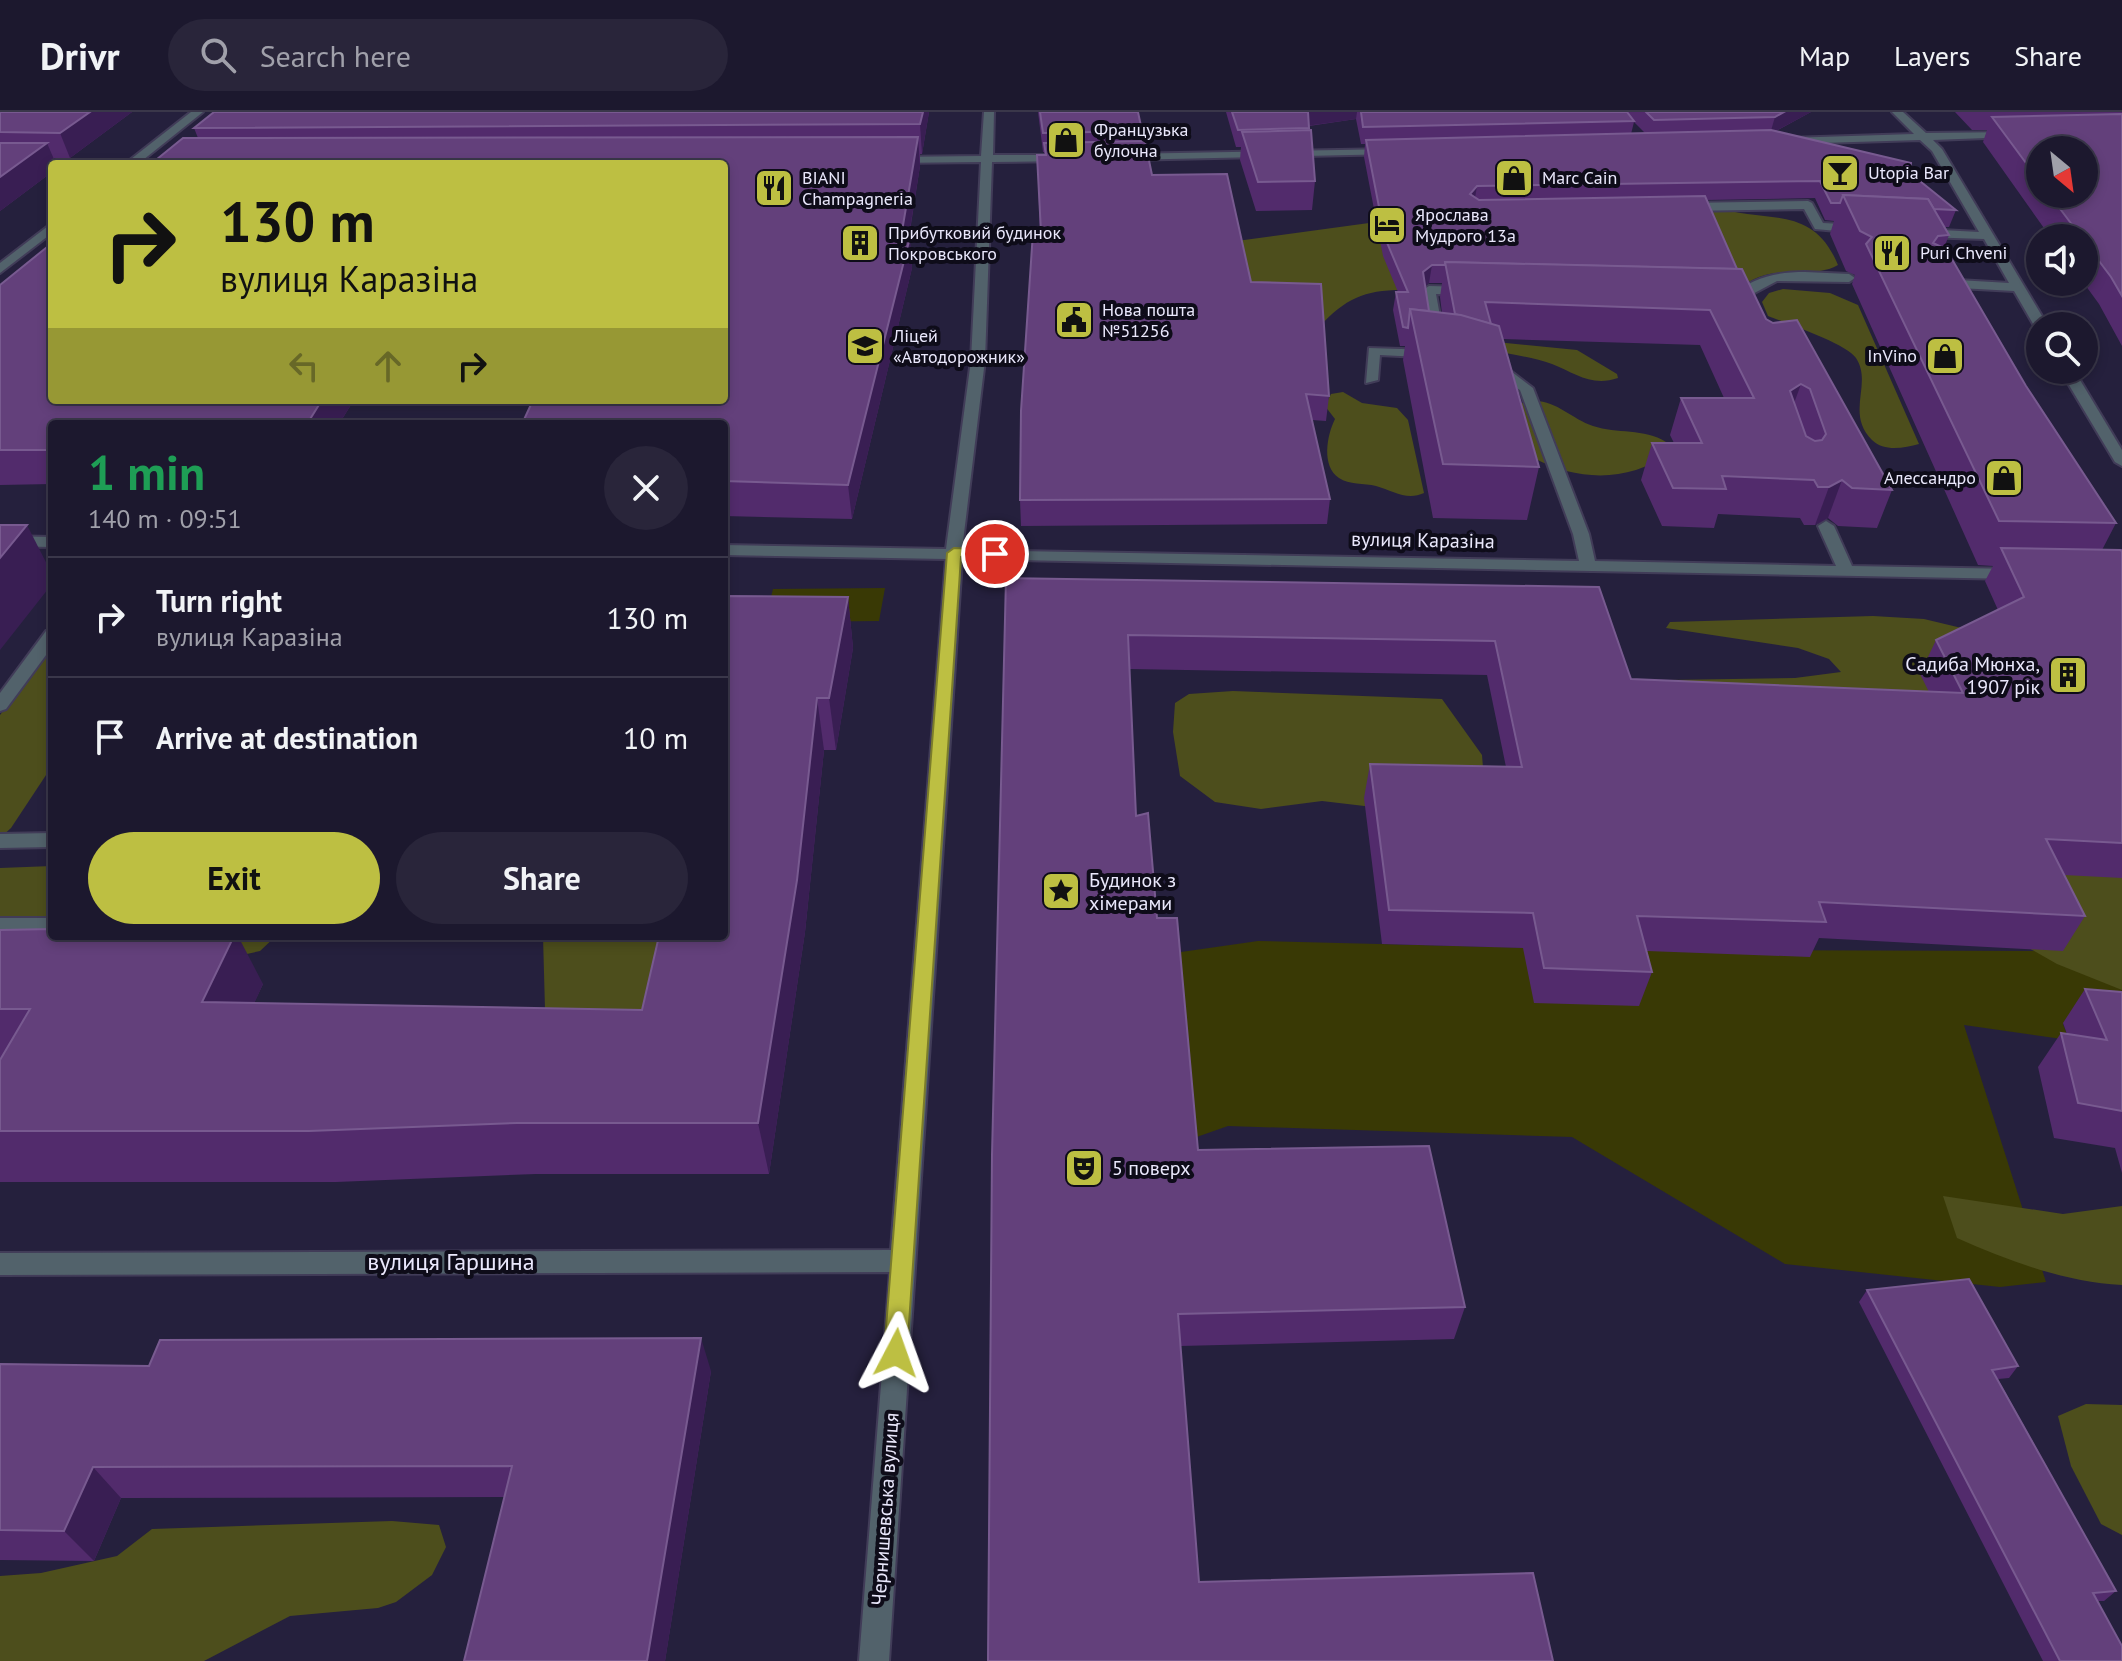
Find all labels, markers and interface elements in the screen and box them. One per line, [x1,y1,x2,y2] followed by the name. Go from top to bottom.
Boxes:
[168,19,728,91] search box
[40,31,120,80] text: Drivr
[196,33,240,77] icon: search
[260,36,411,75] text: Search here
[1799,37,1850,74] text: Map
[1894,37,1970,74] text: Layers
[2014,37,2082,74] text: Share
[1094,118,1189,162] place label: Французька булочна
[1045,119,1087,161] shop icon: Французька булочна
[2026,136,2098,208] north arrow
[2026,136,2098,384] map controls
[1819,152,1861,194] bar icon: Utopia Bar
[1493,157,1535,199] shop icon: Marc Cain
[1868,161,1949,184] place label: Utopia Bar
[802,166,913,210] place label: BIANI Champagneria
[1542,166,1617,189] place label: Marc Cain
[753,167,795,209] restaurant icon: BIANI Champagneria
[220,185,375,257] text: 130 m
[88,192,192,296] icon: right
[1415,203,1516,247] place label: Ярослава Мудрого 13а
[1366,204,1408,246] hotel icon: Ярослава Мудрого 13а
[888,221,1061,265] place label: Прибутковий будинок Покровського
[839,222,881,264] building icon: Прибутковий будинок Покровського
[2026,224,2098,296] button: sound
[1871,232,1913,274] restaurant icon: Puri Chveni
[1920,241,2007,264] place label: Puri Chveni
[220,255,478,302] text: вулиця Каразіна
[1102,298,1195,342] place label: Нова пошта №51256
[1053,299,1095,341] public building icon: Нова пошта №51256
[2026,312,2098,384] button: search
[892,324,1025,368] place label: Ліцей «Автодорожник»
[844,325,886,367] school or university icon: Ліцей «Автодорожник»
[1924,335,1966,377] shop icon: InVino
[282,344,326,388] icon: left
[366,344,410,388] icon: ahead
[450,344,494,388] icon: right
[1867,344,1917,367] place label: InVino
[88,441,205,503] text: 1 min
[604,446,688,530] button: close
[1983,457,2025,499] shop icon: Алессандро
[1884,466,1976,489] place label: Алессандро
[88,502,242,535] text: 140 m · 09:51
[961,520,1029,588] pin
[1351,526,1495,554] street label: вулиця Каразіна
[973,532,1017,576] icon: arrive
[156,581,282,620] text: Turn right
[88,595,132,639] icon: right
[607,598,688,637] text: 130 m
[156,620,343,653] text: вулиця Каразіна
[1905,651,2040,700] place label: Садиба Мюнха, 1907 рік
[2047,654,2089,696] building icon: Садиба Мюнха, 1907 рік
[88,715,132,759] icon: arrive
[156,718,418,757] text: Arrive at destination
[623,718,688,757] text: 10 m
[88,832,380,924] button: Exit
[396,832,688,924] button: Share
[1089,867,1176,916] place label: Будинок з хімерами
[1040,870,1082,912] place icon: Будинок з хімерами
[1063,1147,1105,1189] theatre icon: 5 поверх
[1112,1155,1190,1181] place label: 5 поверх
[367,1246,535,1277] street label: вулиця Гаршина
[854,1311,938,1395] position arrow
[865,1412,905,1606] street label: Чернишевська вулиця

